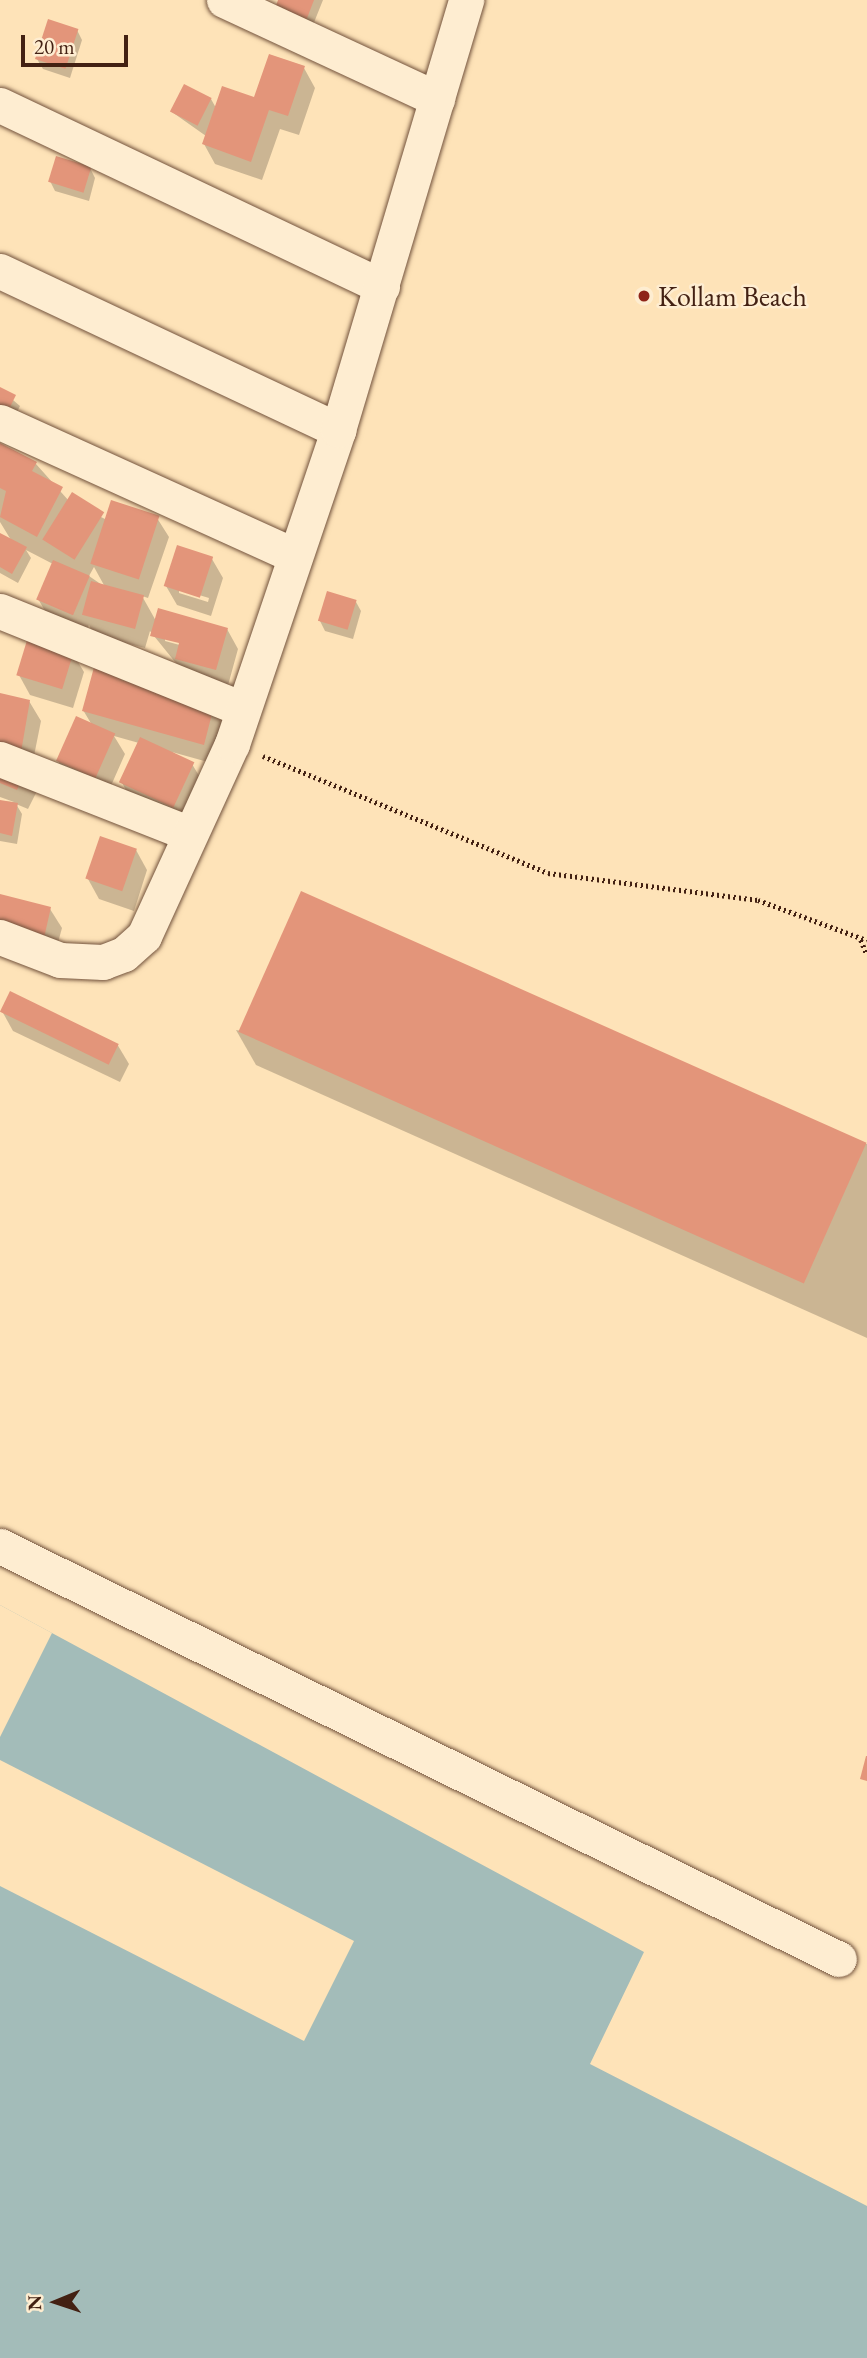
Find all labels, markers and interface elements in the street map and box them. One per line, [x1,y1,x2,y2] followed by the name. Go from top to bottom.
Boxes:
[24,21,131,65] scale bar
[34,33,75,60] text: 20 m
[658,279,807,313] place label: Kollam Beach
[636,288,652,304] marker: Kollam Beach
[21,2267,91,2337] north arrow
[22,2295,47,2311] text: N

